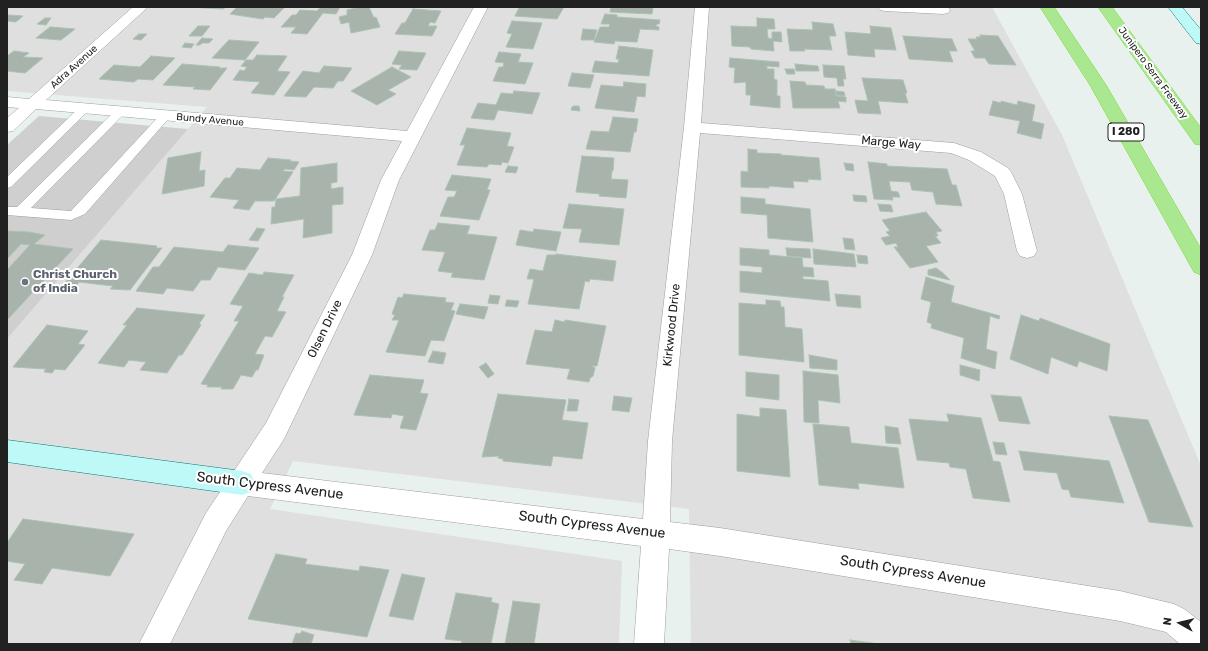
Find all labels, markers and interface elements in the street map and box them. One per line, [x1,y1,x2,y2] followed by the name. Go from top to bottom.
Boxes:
[1116,25,1190,121] street label: Junipero Serra Freeway
[48,43,100,91] street label: Adra Avenue
[176,111,244,129] street label: Bundy Avenue
[1108,123,1144,141] road number: I 280
[861,133,921,153] street label: Marge Way
[33,268,117,296] place label: Christ Church of India
[20,277,30,287] marker: Christ Church of India
[660,283,684,367] street label: Kirkwood Drive
[305,298,345,360] street label: Olsen Drive
[196,469,344,503] street label: South Cypress Avenue
[518,508,666,542] street label: South Cypress Avenue
[839,552,987,592] street label: South Cypress Avenue
[1160,603,1200,643] north arrow
[1161,616,1175,626] text: N

